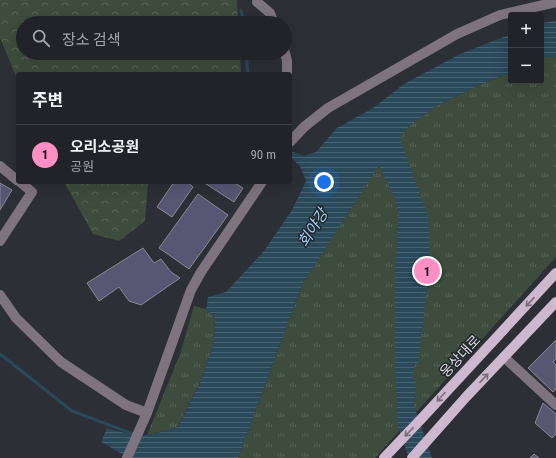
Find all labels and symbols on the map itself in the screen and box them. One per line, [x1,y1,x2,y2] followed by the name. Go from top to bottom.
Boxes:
[314,172,334,192] your location
[294,204,333,250] water label: 회야강
[414,256,440,286] pin: 1
[525,297,534,307] one-way arrow
[437,332,483,380] street label: 웅상대로
[479,373,489,383] one-way arrow
[437,392,446,403] one-way arrow
[404,427,413,437] one-way arrow

